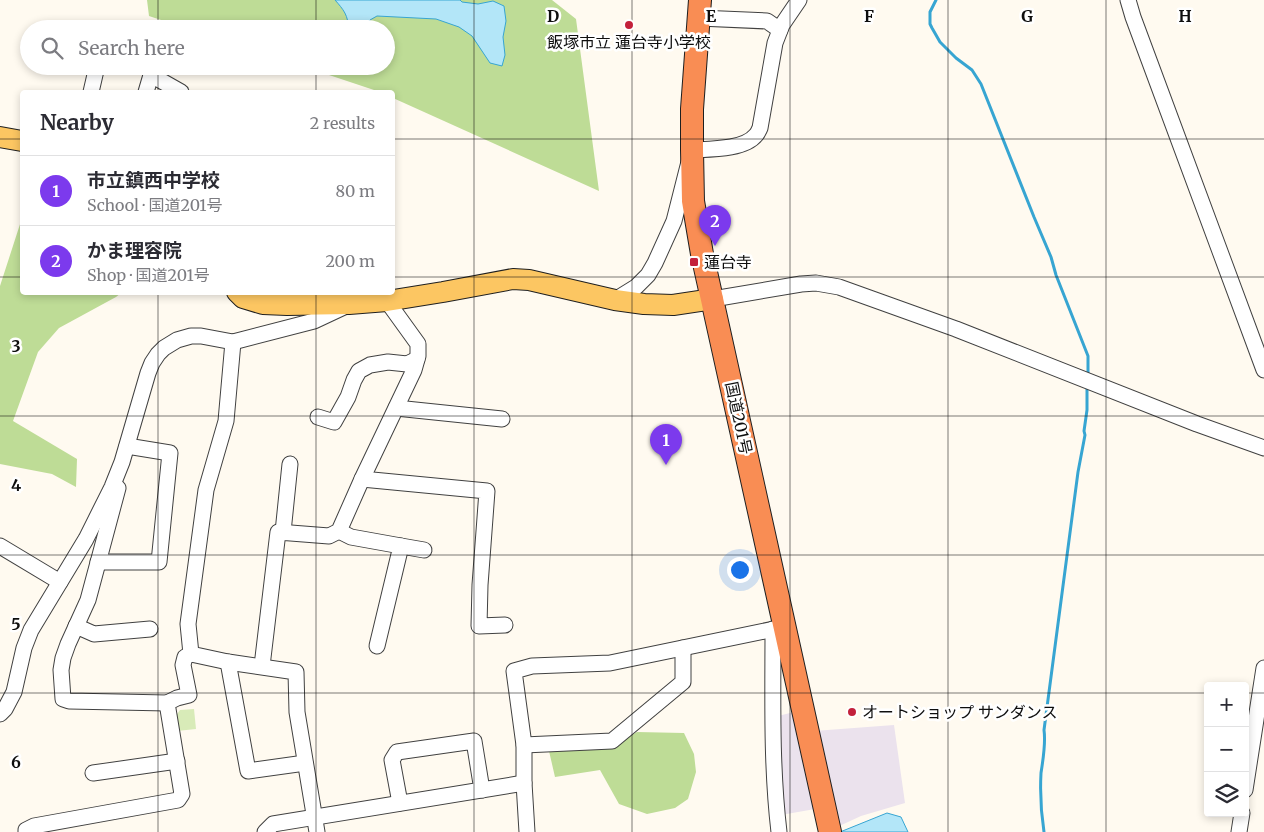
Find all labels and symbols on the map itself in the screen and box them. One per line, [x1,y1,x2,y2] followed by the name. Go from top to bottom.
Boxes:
[547,6,559,26] text: D
[706,6,717,26] text: E
[864,6,874,26] text: F
[1021,6,1033,26] text: G
[1178,6,1192,26] text: H
[623,19,635,31] marker: 飯塚市立 蓮台寺小学校
[547,32,711,52] place label: 飯塚市立 蓮台寺小学校
[699,205,731,246] pin: 2
[704,252,752,272] place label: 蓮台寺
[688,256,700,268] marker: 蓮台寺
[11,336,21,356] text: 3
[722,380,756,456] street label: 国道201号
[650,424,682,465] pin: 1
[11,475,21,495] text: 4
[727,557,753,583] your location
[11,614,21,634] text: 5
[862,702,1057,722] place label: オートショップ サンダンス
[846,706,858,718] marker: オートショップ サンダンス
[11,752,21,772] text: 6

